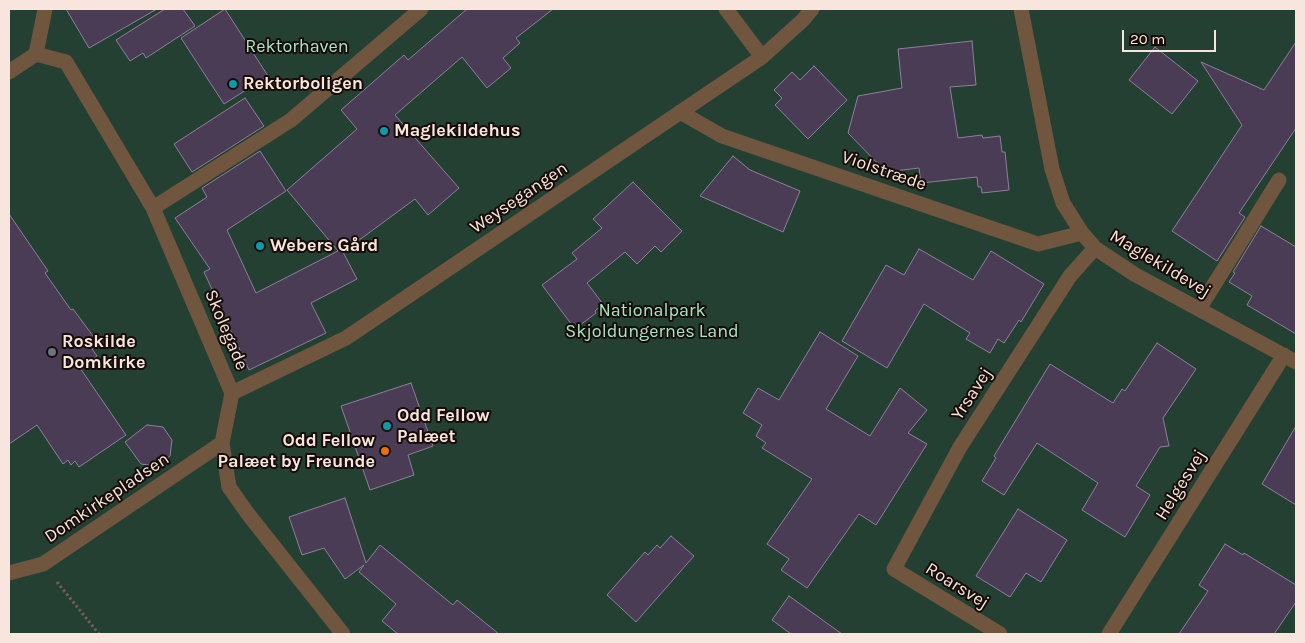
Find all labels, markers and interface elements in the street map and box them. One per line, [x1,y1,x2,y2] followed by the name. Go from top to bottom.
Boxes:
[1125,20,1219,52] scale bar
[1130,30,1165,48] text: 20 m
[245,36,349,58] park label: Rektorhaven
[243,73,363,95] place label: Rektorboligen
[227,78,239,90] marker: Rektorboligen
[394,120,520,142] place label: Maglekildehus
[378,125,390,137] marker: Maglekildehus
[839,146,929,196] street label: Violstræde
[466,157,572,239] street label: Weysegangen
[1106,225,1214,303] street label: Maglekildevej
[270,235,378,257] place label: Webers Gård
[254,240,266,252] marker: Webers Gård
[199,287,253,373] street label: Skolegade
[565,300,739,342] park label: Nationalpark Skjoldungernes Land
[62,331,145,374] place label: Roskilde Domkirke
[46,346,58,358] marker: Roskilde Domkirke
[947,364,997,424] street label: Yrsavej
[397,405,490,448] place label: Odd Fellow Palæet
[381,420,393,432] marker: Odd Fellow Palæet
[218,430,375,472] place label: Odd Fellow Palæet by Freunde
[379,445,391,457] marker: Odd Fellow Palæet by Freunde
[1151,446,1211,524] street label: Helgesvej
[41,448,173,548] street label: Domkirkepladsen
[921,558,993,614] street label: Roarsvej

